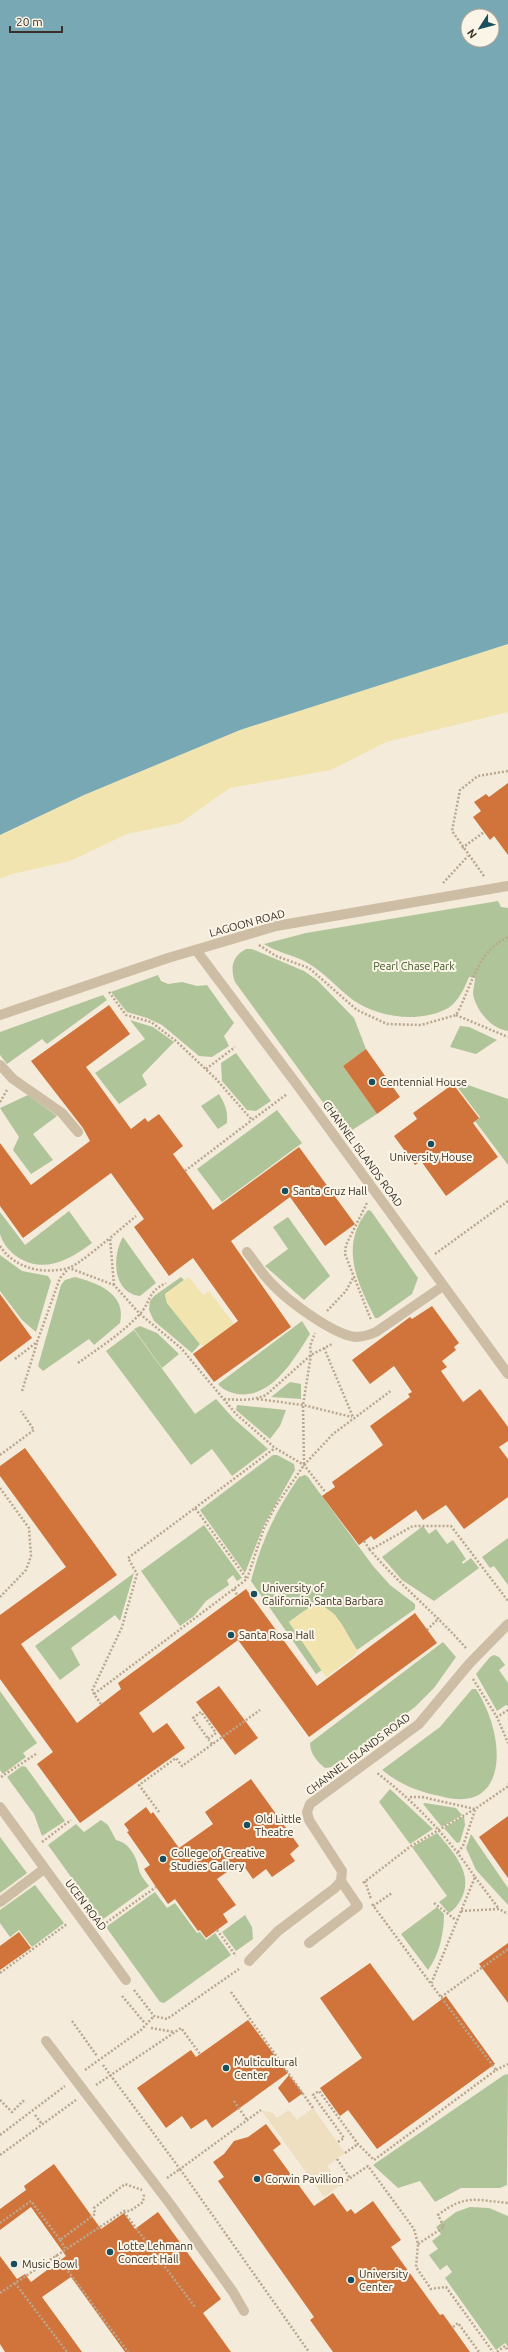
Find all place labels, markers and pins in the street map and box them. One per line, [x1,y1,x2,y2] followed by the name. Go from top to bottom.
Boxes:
[380,1076,467,1088] place label: Centennial House
[367,1077,377,1087] marker: Centennial House
[426,1139,436,1149] marker: University House
[390,1151,472,1163] place label: University House
[293,1185,367,1197] place label: Santa Cruz Hall
[280,1186,290,1196] marker: Santa Cruz Hall
[262,1582,383,1607] place label: University of California, Santa Barbara
[249,1589,259,1599] marker: University of California, Santa Barbara
[239,1629,315,1641] place label: Santa Rosa Hall
[226,1630,236,1640] marker: Santa Rosa Hall
[255,1813,301,1838] place label: Old Little Theatre
[242,1820,252,1830] marker: Old Little Theatre
[171,1847,265,1872] place label: College of Creative Studies Gallery
[158,1854,168,1864] marker: College of Creative Studies Gallery
[234,2056,297,2081] place label: Multicultural Center
[221,2063,231,2073] marker: Multicultural Center
[265,2173,344,2185] place label: Corwin Pavillion
[252,2174,262,2184] marker: Corwin Pavillion
[118,2240,193,2265] place label: Lotte Lehmann Concert Hall
[105,2247,115,2257] marker: Lotte Lehmann Concert Hall
[22,2258,78,2270] place label: Music Bowl
[9,2259,19,2269] marker: Music Bowl
[359,2268,409,2293] place label: University Center
[346,2275,356,2285] marker: University Center

